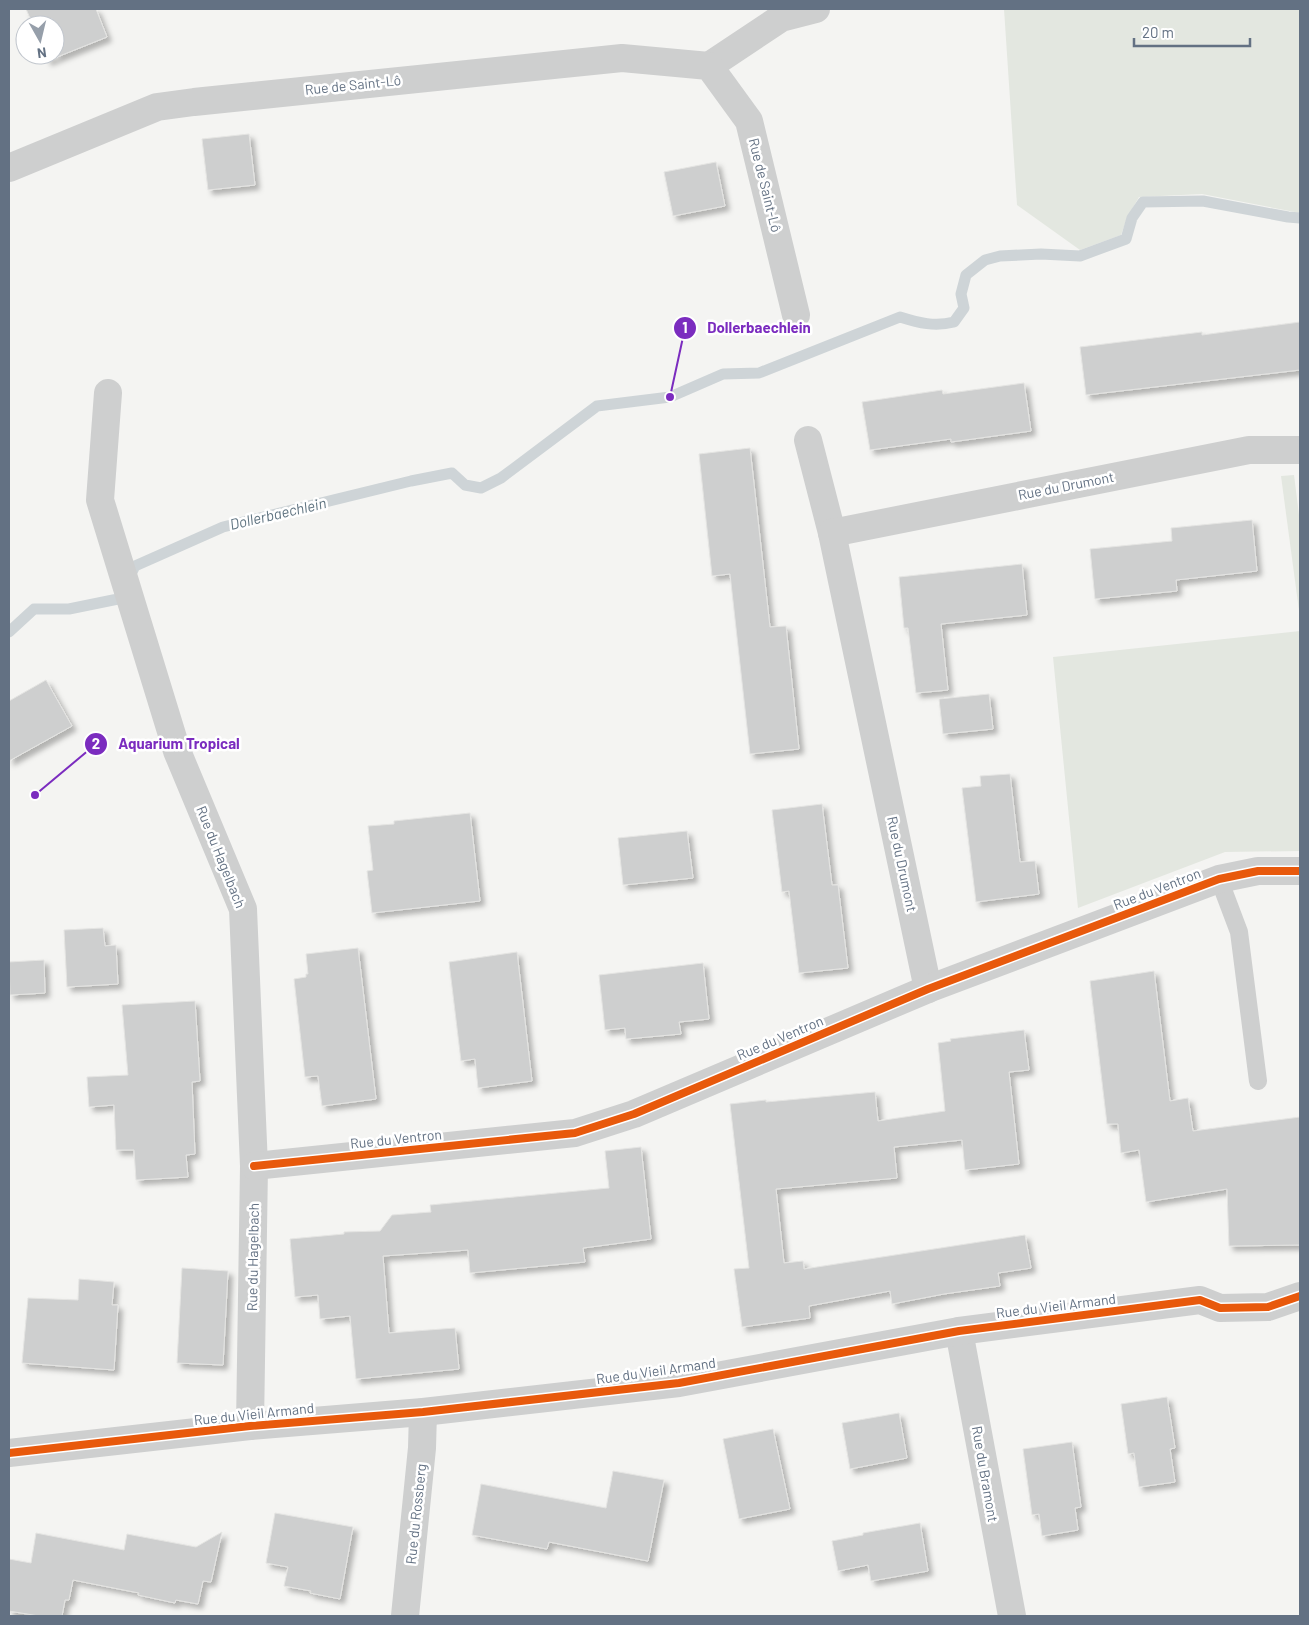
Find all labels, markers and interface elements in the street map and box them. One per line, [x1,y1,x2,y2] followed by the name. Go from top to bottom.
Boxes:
[15,15,65,65] north arrow
[1134,15,1250,47] scale bar
[1142,23,1174,41] text: 20 m
[36,44,48,62] text: N
[304,71,402,98] street label: Rue de Saint-Lô
[746,136,785,234] street label: Rue de Saint-Lô
[673,313,821,343] callout: Dollerbaechlein
[682,318,688,336] text: 1
[707,318,811,336] text: Dollerbaechlein
[1017,468,1115,503] street label: Rue du Drumont
[228,493,328,533] water label: Dollerbaechlein
[83,729,250,759] callout: Aquarium Tropical
[92,734,100,752] text: 2
[118,734,240,752] text: Aquarium Tropical
[193,803,250,910] street label: Rue du Hagelbach
[884,815,921,913] street label: Rue du Drumont
[1111,864,1203,913] street label: Rue du Ventron
[734,1012,826,1063] street label: Rue du Ventron
[349,1125,443,1152] street label: Rue du Ventron
[243,1203,262,1311] street label: Rue du Hagelbach
[995,1290,1117,1321] street label: Rue du Vieil Armand
[595,1354,717,1387] street label: Rue du Vieil Armand
[193,1399,315,1428] street label: Rue du Vieil Armand
[969,1425,1002,1523] street label: Rue du Bramont
[402,1463,429,1565] street label: Rue du Rossberg

